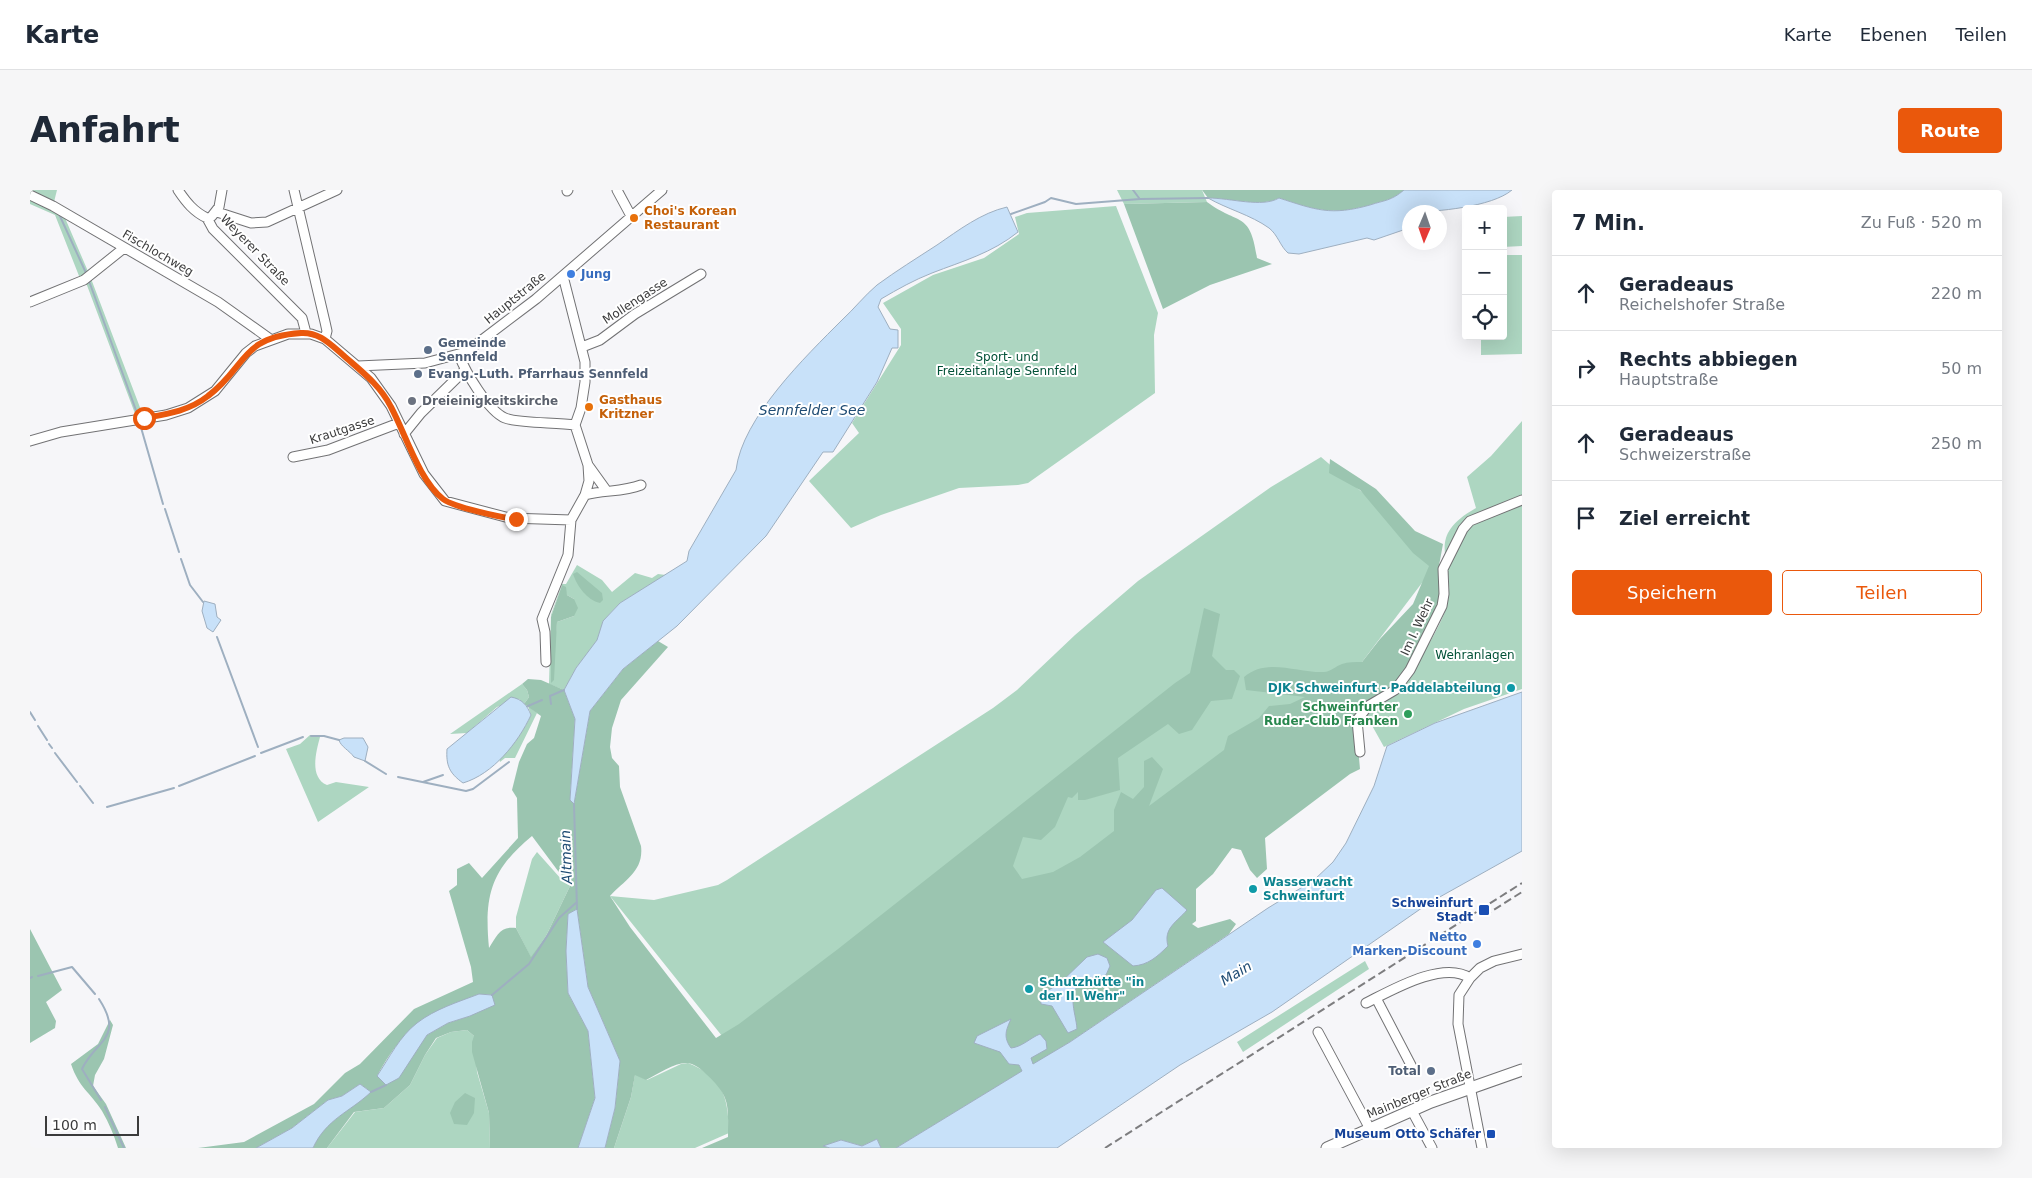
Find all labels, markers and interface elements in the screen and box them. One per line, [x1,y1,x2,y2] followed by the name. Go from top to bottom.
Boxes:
[25,21,99,49] text: Karte
[1784,24,1832,45] text: Karte
[1860,24,1928,45] text: Ebenen
[1956,24,2007,45] text: Teilen
[1898,108,2002,153] button: Route
[30,110,180,150] text: Anfahrt
[644,204,737,232] place label: Choi's Korean Restaurant
[1402,205,1447,250] north arrow
[1462,205,1507,340] map controls
[1462,205,1507,250] button: +
[1572,211,1645,235] text: 7 Min.
[218,212,292,288] street label: Weyerer Straße
[628,212,640,224] marker: Choi's Korean Restaurant
[1861,213,1982,232] text: Zu Fuß · 520 m
[120,227,196,279] street label: Fischlochweg
[1462,250,1507,295] button: −
[580,267,611,281] place label: Jung
[565,268,577,280] marker: Jung
[482,269,548,327] street label: Hauptstraße
[1619,273,1734,295] text: Geradeaus
[600,275,670,327] street label: Mollengasse
[1572,279,1600,307] icon: ahead
[1931,284,1982,303] text: 220 m
[1462,295,1507,340] button: locate
[1619,295,1785,314] text: Reichelshofer Straße
[438,336,506,364] place label: Gemeinde Sennfeld
[422,344,434,356] marker: Gemeinde Sennfeld
[1619,348,1798,370] text: Rechts abbiegen
[937,350,1077,378] park label: Sport- und Freizeitanlage Sennfeld
[1572,354,1600,382] icon: right
[1941,359,1982,378] text: 50 m
[428,367,648,381] place label: Evang.-Luth. Pfarrhaus Sennfeld
[412,368,424,380] marker: Evang.-Luth. Pfarrhaus Sennfeld
[1619,370,1718,389] text: Hauptstraße
[599,393,662,421] place label: Gasthaus Kritzner
[422,394,558,408] place label: Dreieinigkeitskirche
[406,395,418,407] marker: Dreieinigkeitskirche
[583,401,595,413] marker: Gasthaus Kritzner
[759,402,865,418] water label: Sennfelder See
[133,407,156,430] route start
[308,413,376,447] street label: Krautgasse
[1619,423,1734,445] text: Geradeaus
[1572,429,1600,457] icon: ahead
[1931,434,1982,453] text: 250 m
[1619,445,1751,464] text: Schweizerstraße
[1572,504,1600,532] icon: arrive
[1619,507,1750,529] text: Ziel erreicht
[505,508,528,531] route end
[1572,570,1772,615] button: Speichern
[1782,570,1982,615] button: Teilen
[1398,596,1436,658] street label: Im I. Wehr
[1435,648,1515,662] park label: Wehranlagen
[1268,681,1501,695] place label: DJK Schweinfurt - Paddelabteilung
[1505,682,1517,694] marker: DJK Schweinfurt - Paddelabteilung
[1264,700,1398,728] place label: Schweinfurter Ruder-Club Franken
[1402,708,1414,720] marker: Schweinfurter Ruder-Club Franken
[557,830,575,885] water label: Altmain
[1263,875,1353,903] place label: Wasserwacht Schweinfurt
[1247,883,1259,895] marker: Wasserwacht Schweinfurt
[1391,896,1473,924] place label: Schweinfurt Stadt
[1477,903,1491,917] marker: Schweinfurt Stadt
[1352,930,1467,958] place label: Netto Marken-Discount
[1471,938,1483,950] marker: Netto Marken-Discount
[1218,958,1254,988] water label: Main
[1039,975,1144,1003] place label: Schutzhütte "in der II. Wehr"
[1023,983,1035,995] marker: Schutzhütte "in der II. Wehr"
[1388,1064,1421,1078] place label: Total
[1425,1065,1437,1077] marker: Total
[1365,1067,1473,1121] street label: Mainberger Straße
[45,1113,139,1136] scale bar
[52,1117,97,1133] text: 100 m
[1334,1127,1481,1141] place label: Museum Otto Schäfer
[1485,1128,1497,1140] marker: Museum Otto Schäfer

